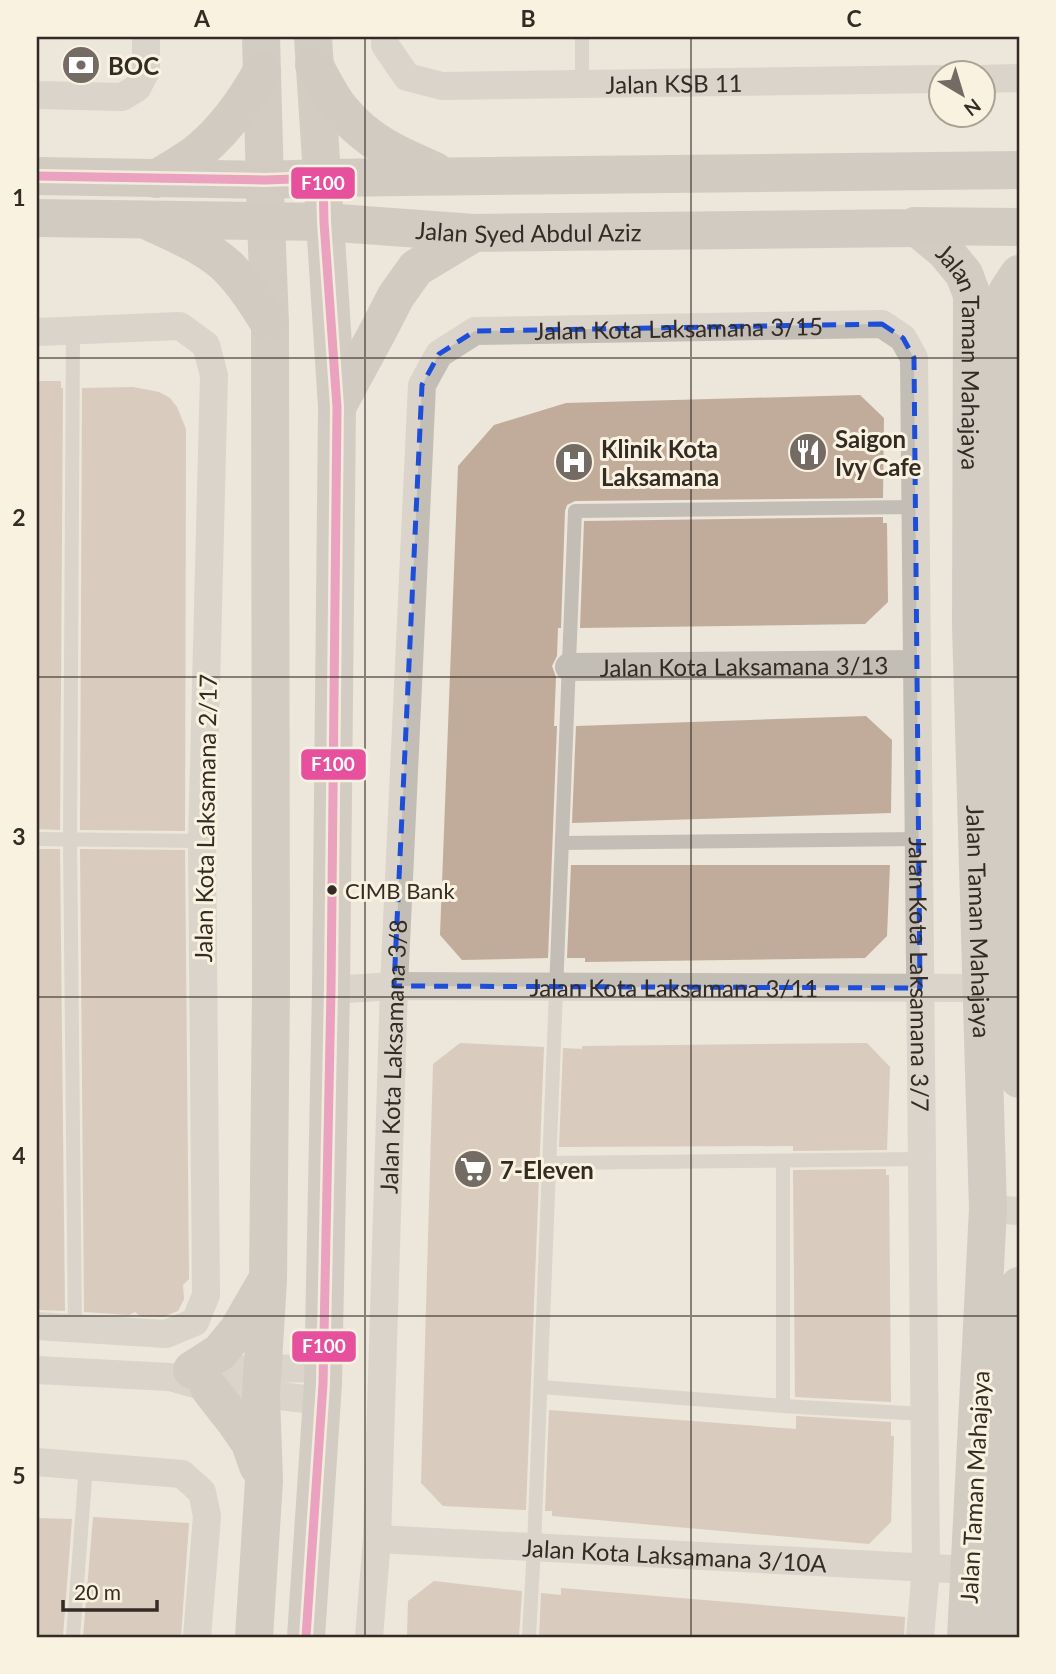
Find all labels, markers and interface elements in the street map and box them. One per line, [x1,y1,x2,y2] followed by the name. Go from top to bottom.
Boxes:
[193,4,211,32] text: A
[520,4,536,32] text: B
[846,4,862,32] text: C
[60,44,102,86] bank icon: BOC
[108,51,159,80] place label: BOC
[926,60,996,130] north arrow
[605,67,743,98] street label: Jalan KSB 11
[960,94,986,121] text: N
[290,166,356,200] line badge: F100
[301,171,345,194] text: F100
[12,183,26,211] text: 1
[415,214,642,247] street label: Jalan Syed Abdul Aziz
[931,236,986,470] street label: Jalan Taman Mahajaya
[534,311,823,344] street label: Jalan Kota Laksamana 3/15
[835,424,922,481] place label: Saigon Ivy Cafe
[787,431,829,473] restaurant icon: Saigon Ivy Cafe
[601,434,719,491] place label: Klinik Kota Laksamana
[553,441,595,483] hospital icon: Klinik Kota Laksamana
[12,503,26,531] text: 2
[600,650,888,681] street label: Jalan Kota Laksamana 3/13
[188,674,222,962] street label: Jalan Kota Laksamana 2/17
[300,748,367,781] line badge: F100
[311,752,355,775] text: F100
[962,804,998,1039] street label: Jalan Taman Mahajaya
[12,822,26,850] text: 3
[904,837,936,1112] street label: Jalan Kota Laksamana 3/7
[345,877,455,904] place label: CIMB Bank
[325,883,339,897] marker: CIMB Bank
[373,919,412,1194] street label: Jalan Kota Laksamana 3/8
[530,972,818,1002] street label: Jalan Kota Laksamana 3/11
[12,1141,26,1169] text: 4
[452,1148,494,1190] supermarket icon: 7-Eleven
[500,1155,594,1184] place label: 7-Eleven
[291,1330,357,1363] line badge: F100
[302,1334,346,1357] text: F100
[953,1370,995,1604] street label: Jalan Taman Mahajaya
[12,1461,26,1489] text: 5
[522,1532,828,1577] street label: Jalan Kota Laksamana 3/10A
[63,1569,158,1613] scale bar
[74,1579,121,1604] text: 20 m

